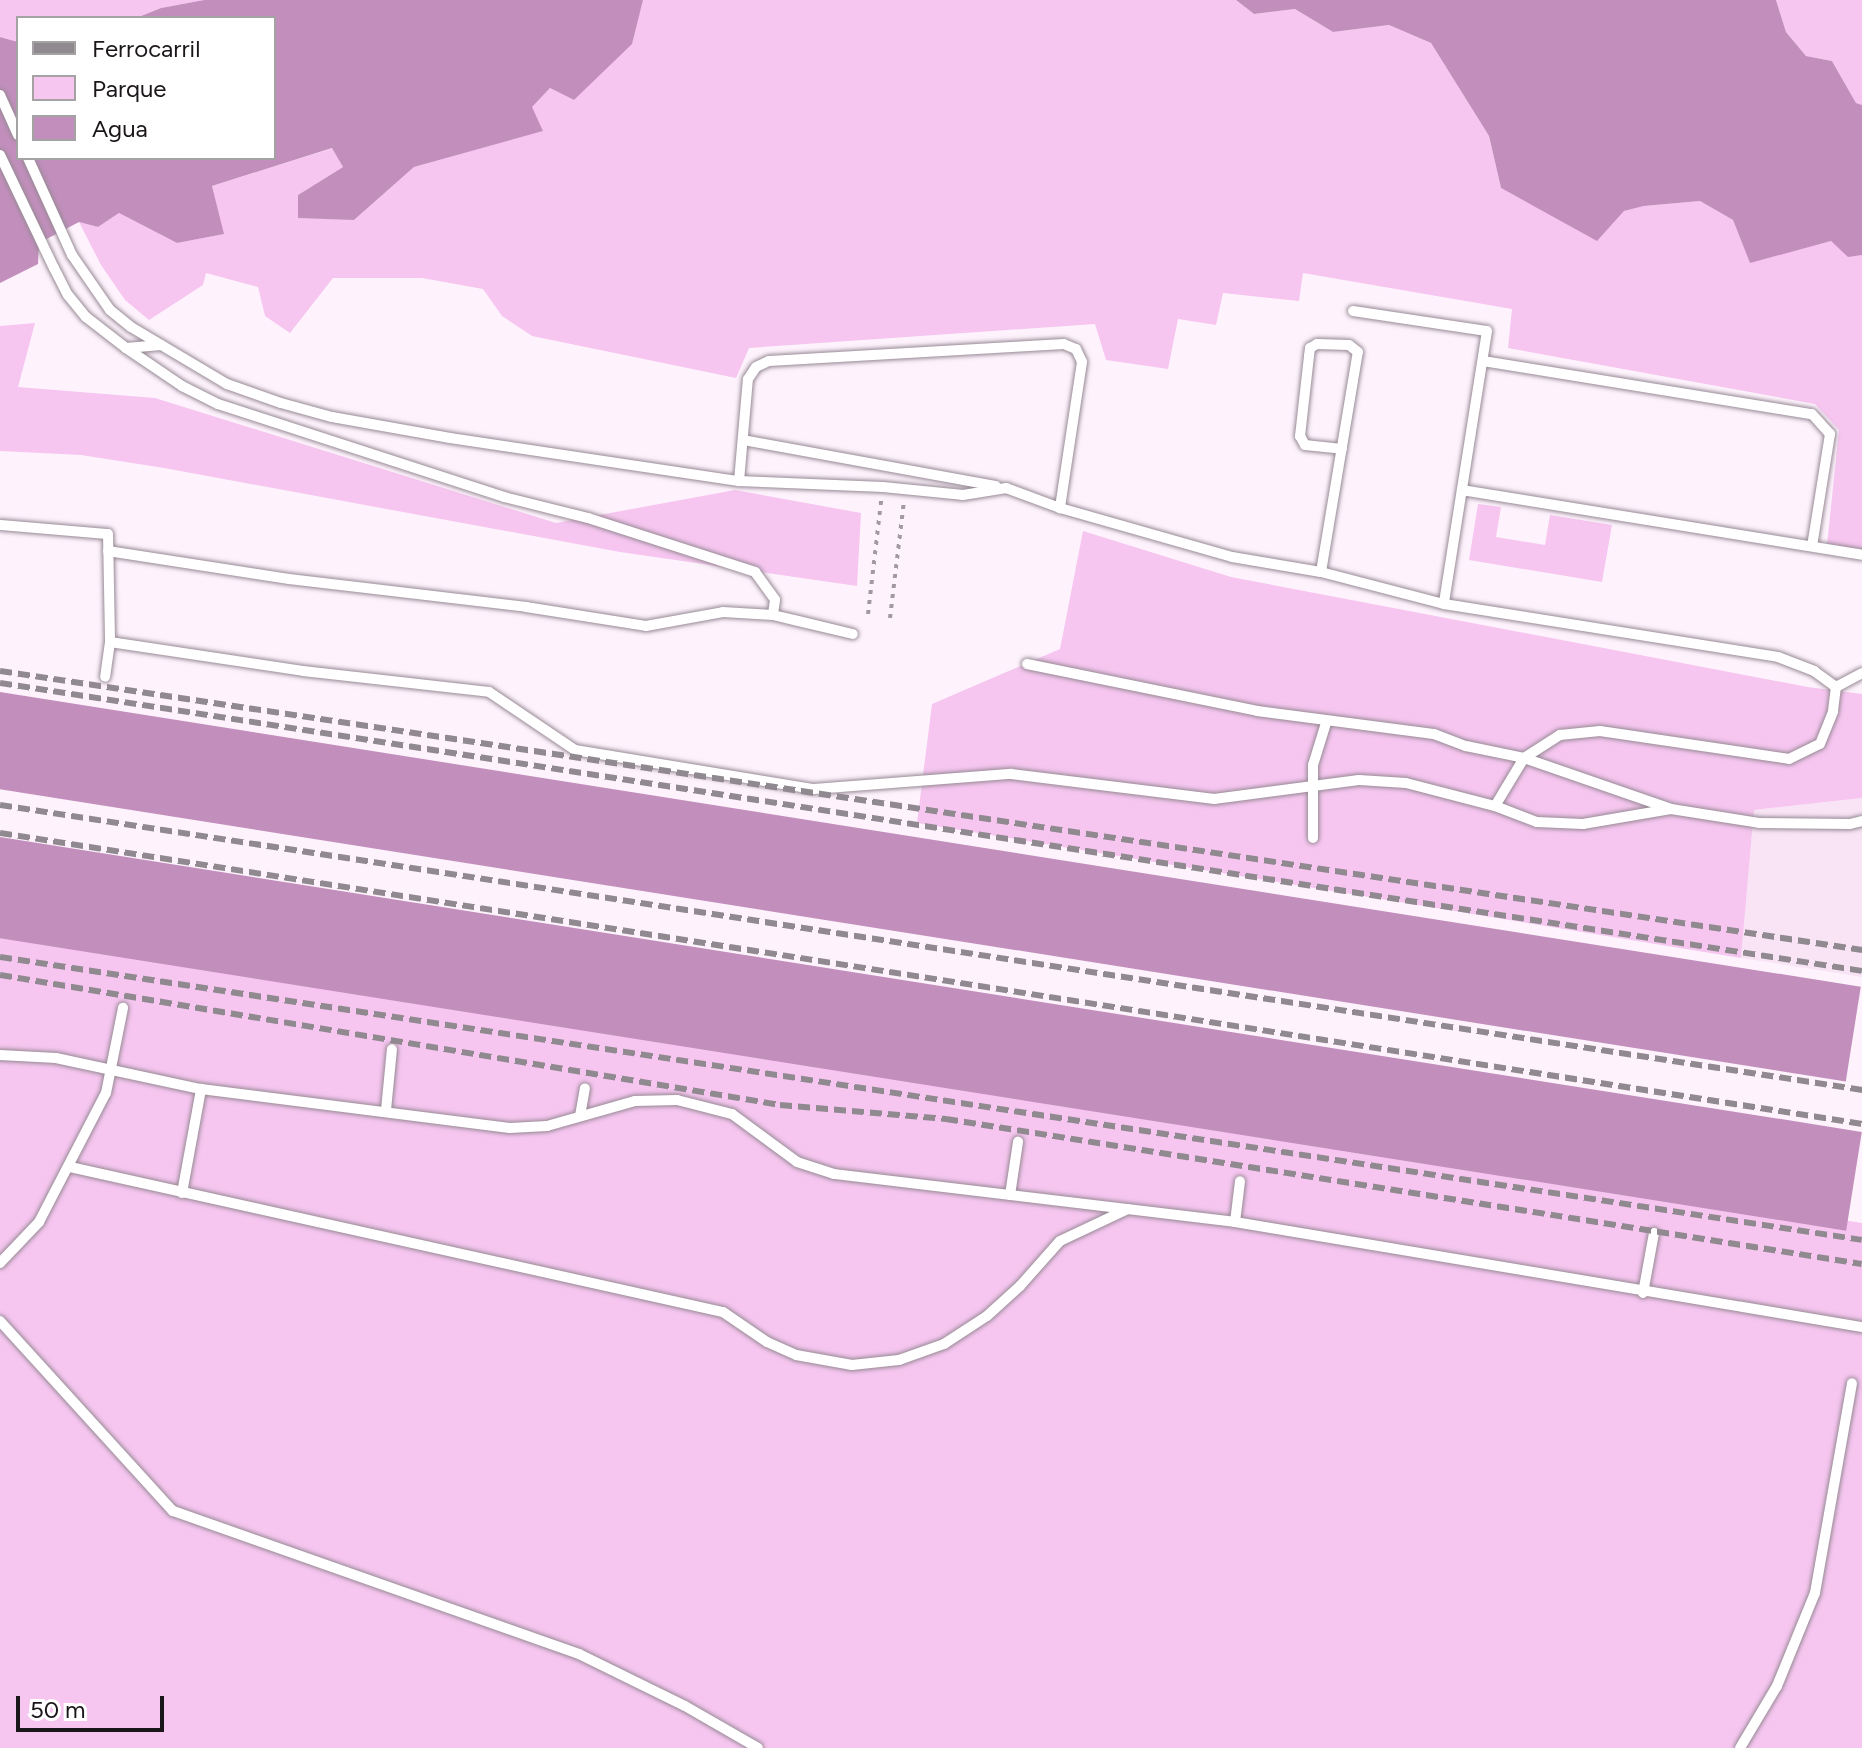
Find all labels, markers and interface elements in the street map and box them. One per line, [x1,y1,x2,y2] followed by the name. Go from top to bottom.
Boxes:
[16,16,276,160] legend
[92,34,200,63] text: Ferrocarril
[92,74,166,103] text: Parque
[92,114,148,143] text: Agua
[20,1680,168,1730] scale bar
[30,1695,86,1724] text: 50 m

